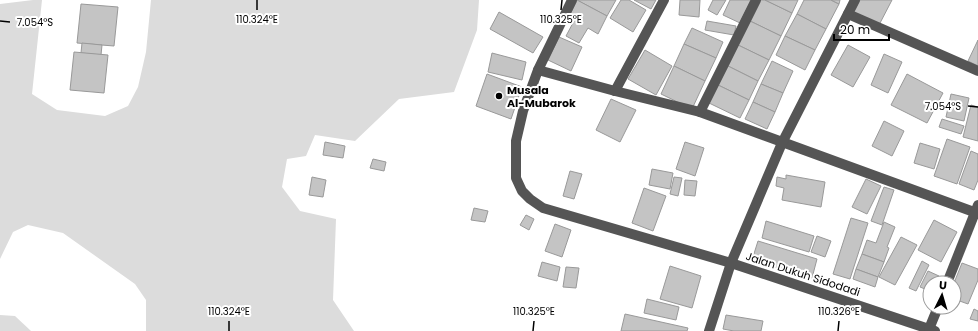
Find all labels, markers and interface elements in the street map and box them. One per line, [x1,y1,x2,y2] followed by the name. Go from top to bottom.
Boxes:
[236,12,278,27] text: 110.324°E
[540,12,582,27] text: 110.325°E
[17,15,53,30] text: 7.054°S
[834,16,889,42] scale bar
[840,21,870,38] text: 20 m
[507,82,576,111] place label: Musala Al-Mubarok
[494,91,504,101] marker: Musala Al-Mubarok
[925,99,961,114] text: 7.054°S
[744,248,863,300] street label: Jalan Dukuh Sidodadi
[922,275,962,315] north arrow
[938,277,948,293] text: U
[208,304,250,319] text: 110.324°E
[513,304,555,319] text: 110.325°E
[818,304,860,319] text: 110.326°E

